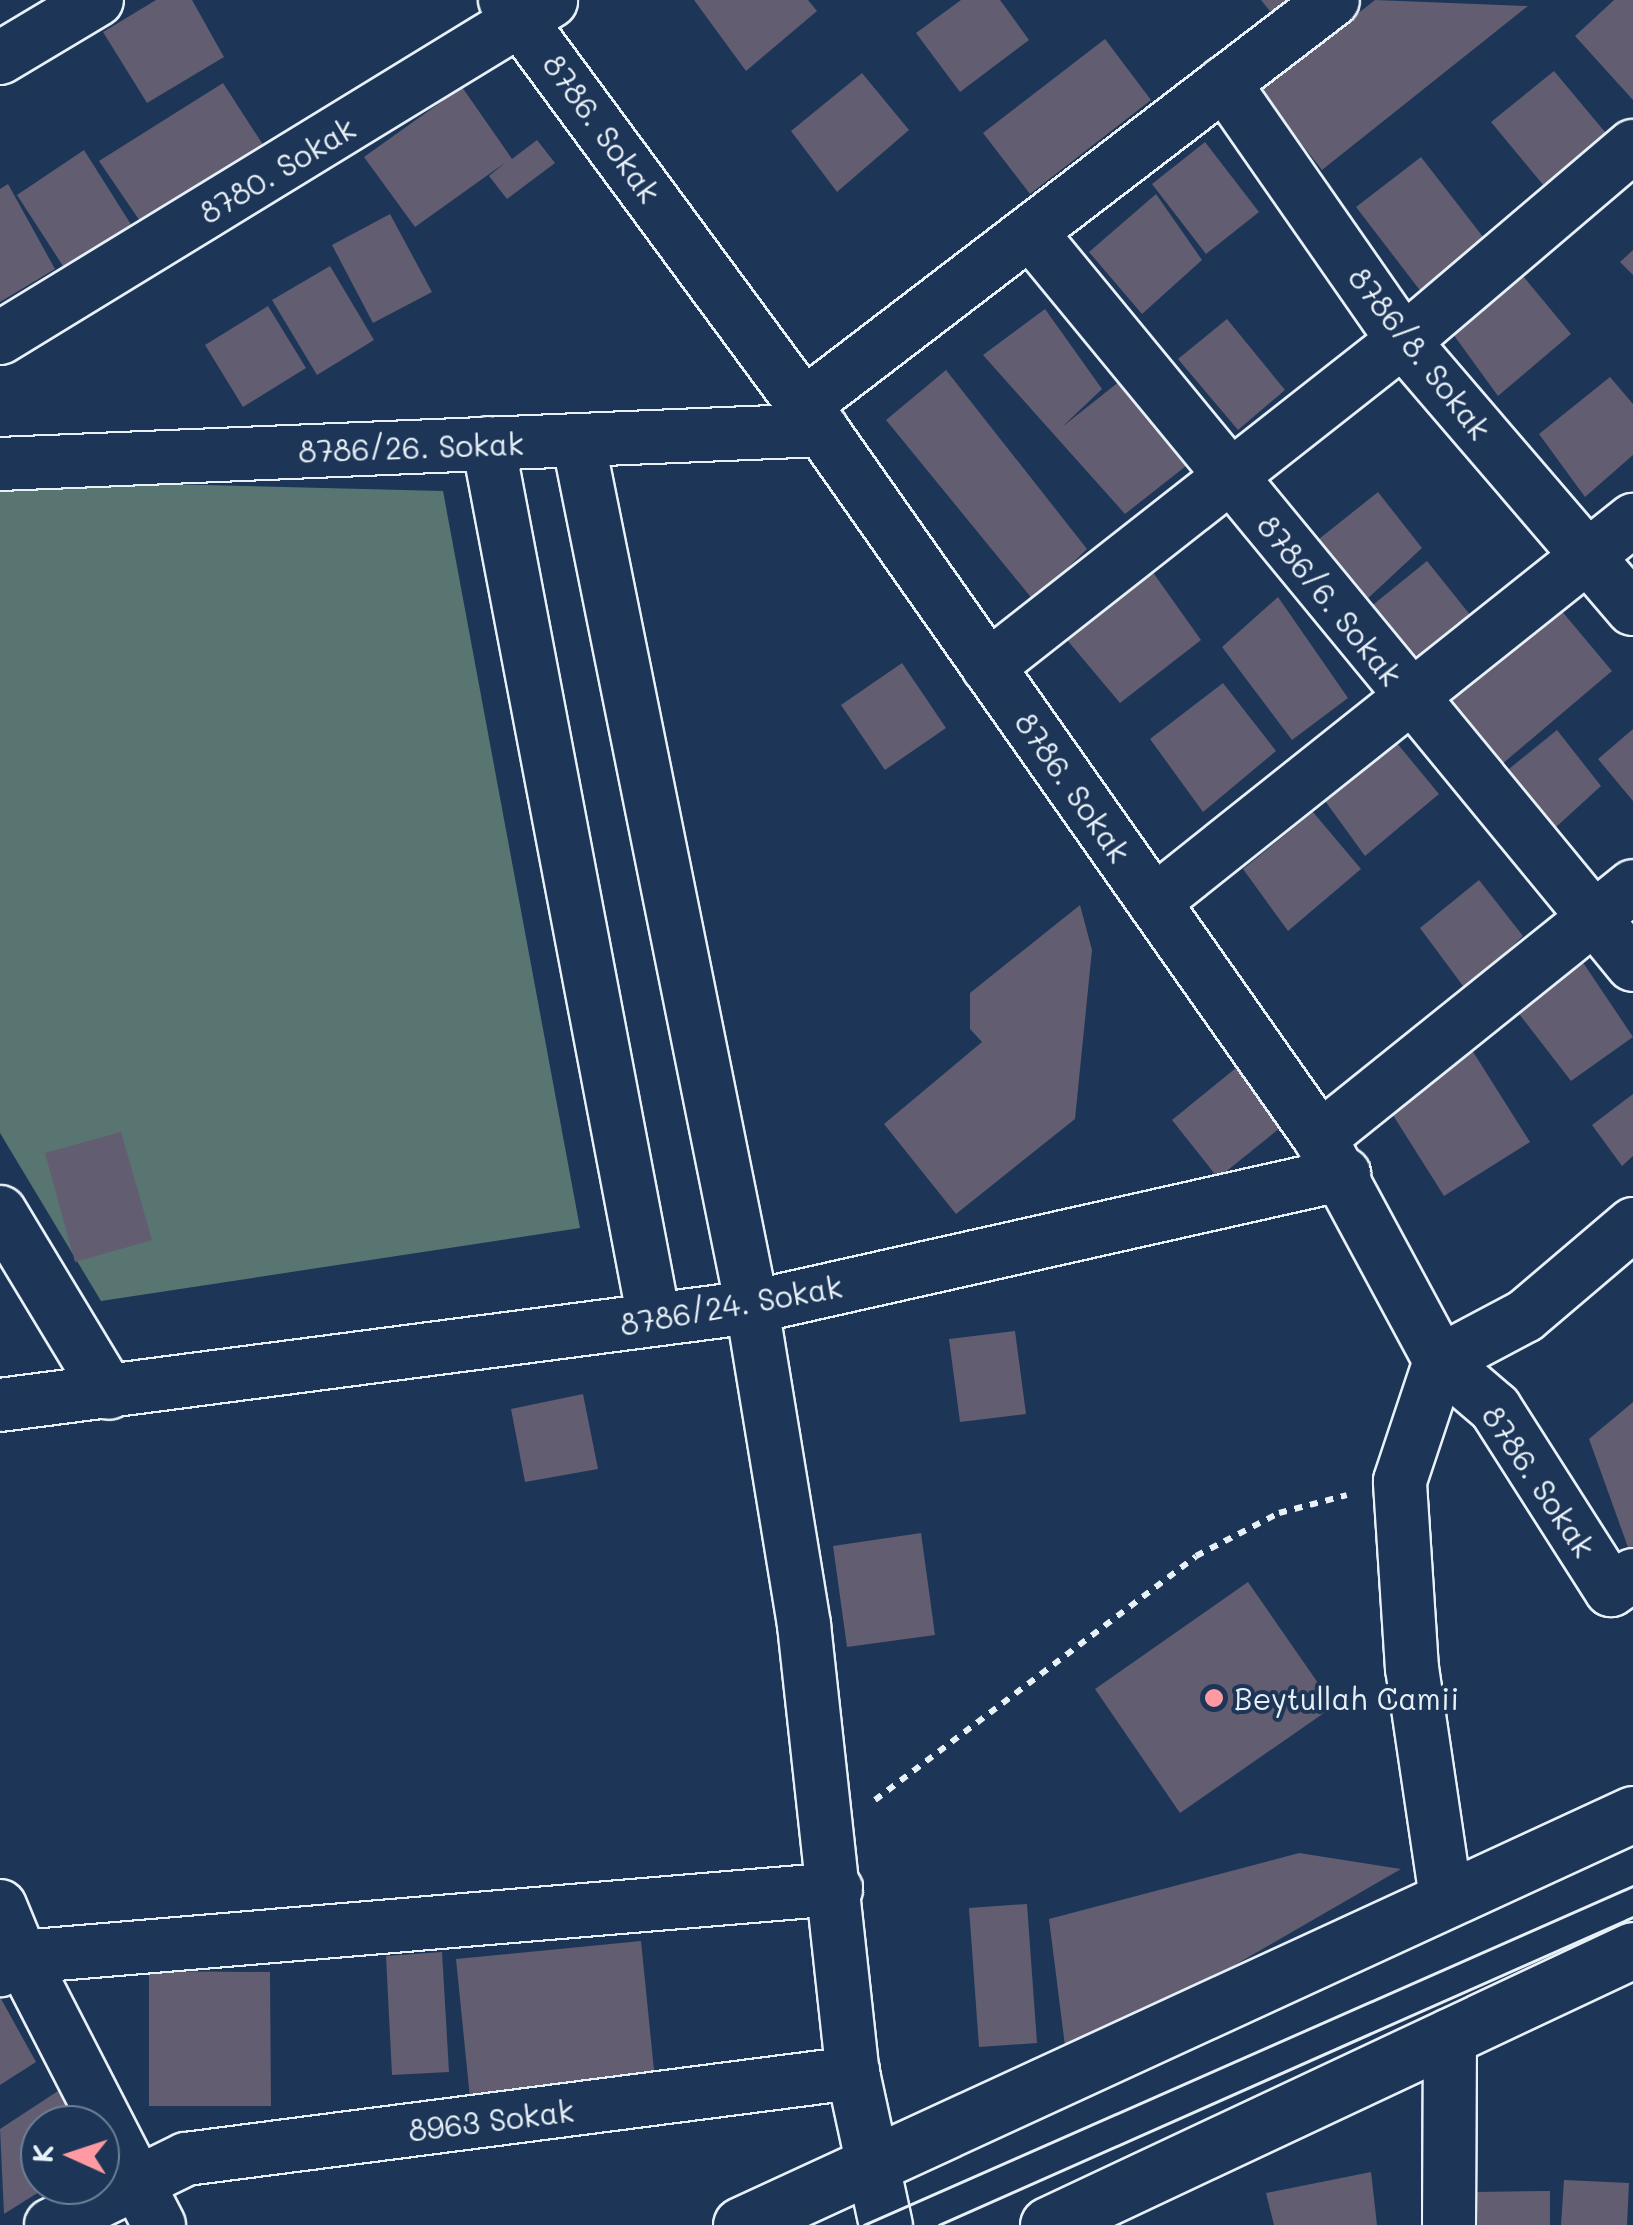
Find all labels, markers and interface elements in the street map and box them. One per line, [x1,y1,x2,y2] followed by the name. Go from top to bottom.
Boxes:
[536,47,668,209] street label: 8786. Sokak
[193,109,361,231] street label: 8780. Sokak
[1342,260,1498,446] street label: 8786/8. Sokak
[298,425,524,469] street label: 8786/26. Sokak
[1250,508,1410,692] street label: 8786/6. Sokak
[1008,705,1138,869] street label: 8786. Sokak
[617,1268,845,1342] street label: 8786/24. Sokak
[1475,1398,1603,1564] street label: 8786. Sokak
[1234,1680,1459,1716] place label: Beytullah Camii
[1203,1687,1225,1709] marker: Beytullah Camii
[406,2092,576,2148] street label: 8963 Sokak
[20,2105,120,2205] north arrow
[24,2143,60,2164] text: K

